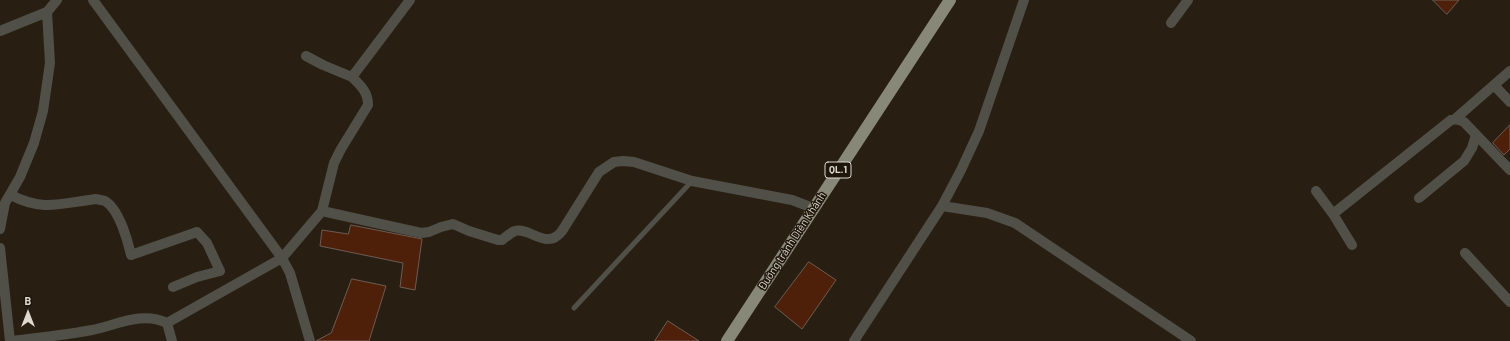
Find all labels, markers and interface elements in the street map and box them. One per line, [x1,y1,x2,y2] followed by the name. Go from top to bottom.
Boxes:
[825,162,851,178] road number: QL.1
[755,189,829,293] street label: Đường tránh Diên Khánh
[8,293,48,333] north arrow
[25,294,31,307] text: B

